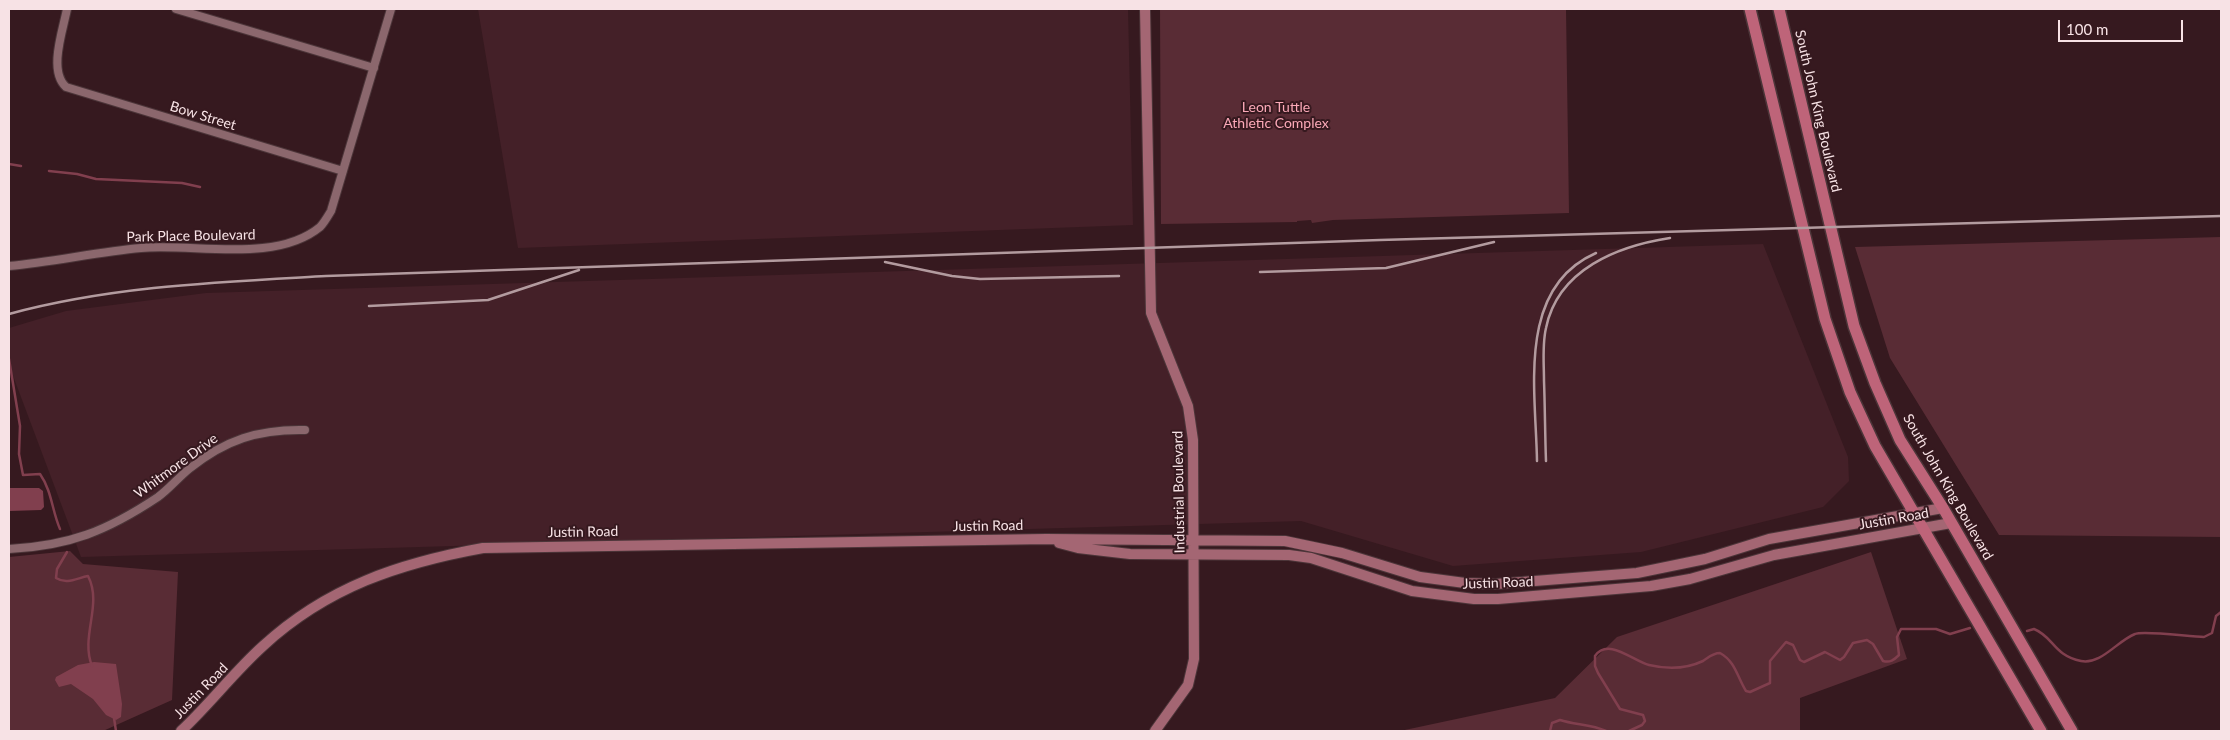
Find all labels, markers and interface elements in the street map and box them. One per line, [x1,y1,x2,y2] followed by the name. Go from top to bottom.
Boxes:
[2060,10,2185,42] scale bar
[2066,20,2108,38] text: 100 m
[1791,28,1845,194] street label: South John King Boulevard
[168,98,238,134] street label: Bow Street
[1223,99,1329,132] park label: Leon Tuttle Athletic Complex
[126,226,256,246] street label: Park Place Boulevard
[1899,411,1997,563] street label: South John King Boulevard
[131,430,221,502] street label: Whitmore Drive
[1170,431,1188,553] street label: Industrial Boulevard
[1858,505,1930,533] street label: Justin Road
[953,517,1023,535] street label: Justin Road
[548,523,618,541] street label: Justin Road
[1462,573,1534,593] street label: Justin Road
[170,660,232,722] street label: Justin Road

